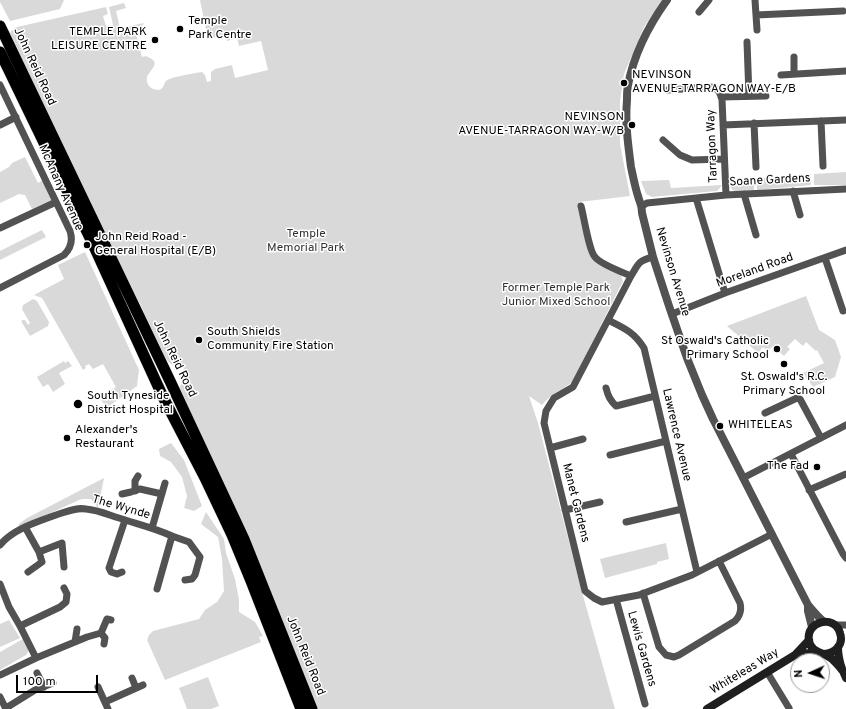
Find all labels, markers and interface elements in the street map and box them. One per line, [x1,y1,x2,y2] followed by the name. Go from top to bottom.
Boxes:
[188,15,251,43] place label: Temple Park Centre
[175,24,185,34] marker: Temple Park Centre
[10,26,58,108] street label: John Reid Road
[51,26,147,54] place label: TEMPLE PARK LEISURE CENTRE
[150,35,160,45] marker: TEMPLE PARK LEISURE CENTRE
[632,69,796,97] place label: NEVINSON AVENUE-TARRAGON WAY-E/B
[619,78,629,88] marker: NEVINSON AVENUE-TARRAGON WAY-E/B
[705,109,721,183] street label: Tarragon Way
[458,111,624,139] place label: NEVINSON AVENUE-TARRAGON WAY-W/B
[627,120,637,130] marker: NEVINSON AVENUE-TARRAGON WAY-W/B
[34,143,86,233] street label: McAnany Avenue
[729,172,811,190] street label: Soane Gardens
[652,226,692,318] street label: Nevinson Avenue
[267,228,345,256] park label: Temple Memorial Park
[95,231,216,259] place label: John Reid Road - General Hospital (E/B)
[82,240,92,250] marker: John Reid Road - General Hospital (E/B)
[714,250,796,292] street label: Moreland Road
[502,282,610,310] park label: Former Temple Park Junior Mixed School
[149,318,199,400] street label: John Reid Road
[207,326,334,354] place label: South Shields Community Fire Station
[194,335,204,345] marker: South Shields Community Fire Station
[661,335,769,363] place label: St Oswald's Catholic Primary School
[772,344,782,354] marker: St Oswald's Catholic Primary School
[779,359,789,369] marker: St. Oswald's R.C. Primary School
[740,371,828,399] place label: St. Oswald's R.C. Primary School
[658,387,694,483] street label: Lawrence Avenue
[87,390,173,418] place label: South Tyneside District Hospital
[72,398,84,410] marker: South Tyneside District Hospital
[728,419,793,433] place label: WHITELEAS
[715,421,725,431] marker: WHITELEAS
[75,424,138,452] place label: Alexander's Restaurant
[62,433,72,443] marker: Alexander's Restaurant
[767,460,809,474] place label: The Fad
[558,462,592,544] street label: Manet Gardens
[812,462,822,472] marker: The Fad
[90,493,152,523] street label: The Wynde
[623,610,659,688] street label: Lewis Gardens
[283,614,327,698] street label: John Reid Road
[708,646,782,698] street label: Whiteleas Way
[790,653,830,693] north arrow
[18,667,100,693] scale bar
[792,669,806,678] text: N
[23,674,56,690] text: 100 m

